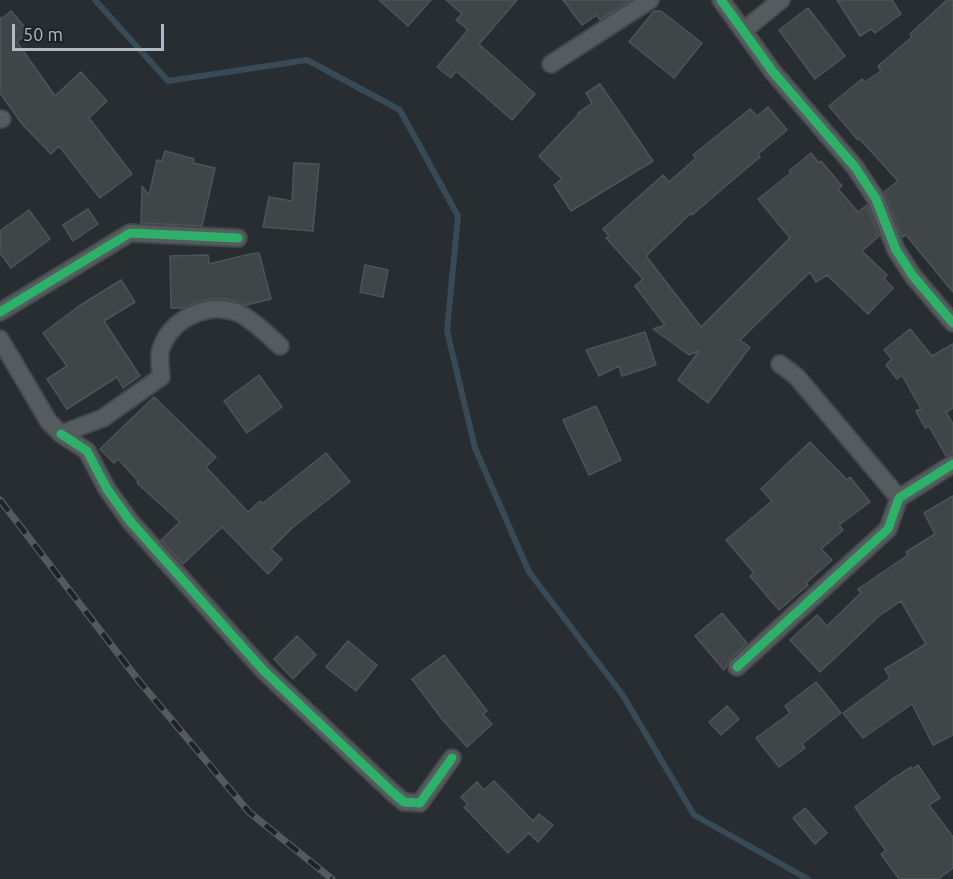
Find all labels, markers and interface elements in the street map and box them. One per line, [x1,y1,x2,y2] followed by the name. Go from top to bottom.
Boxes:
[15,12,166,50] scale bar
[23,24,63,44] text: 50 m

